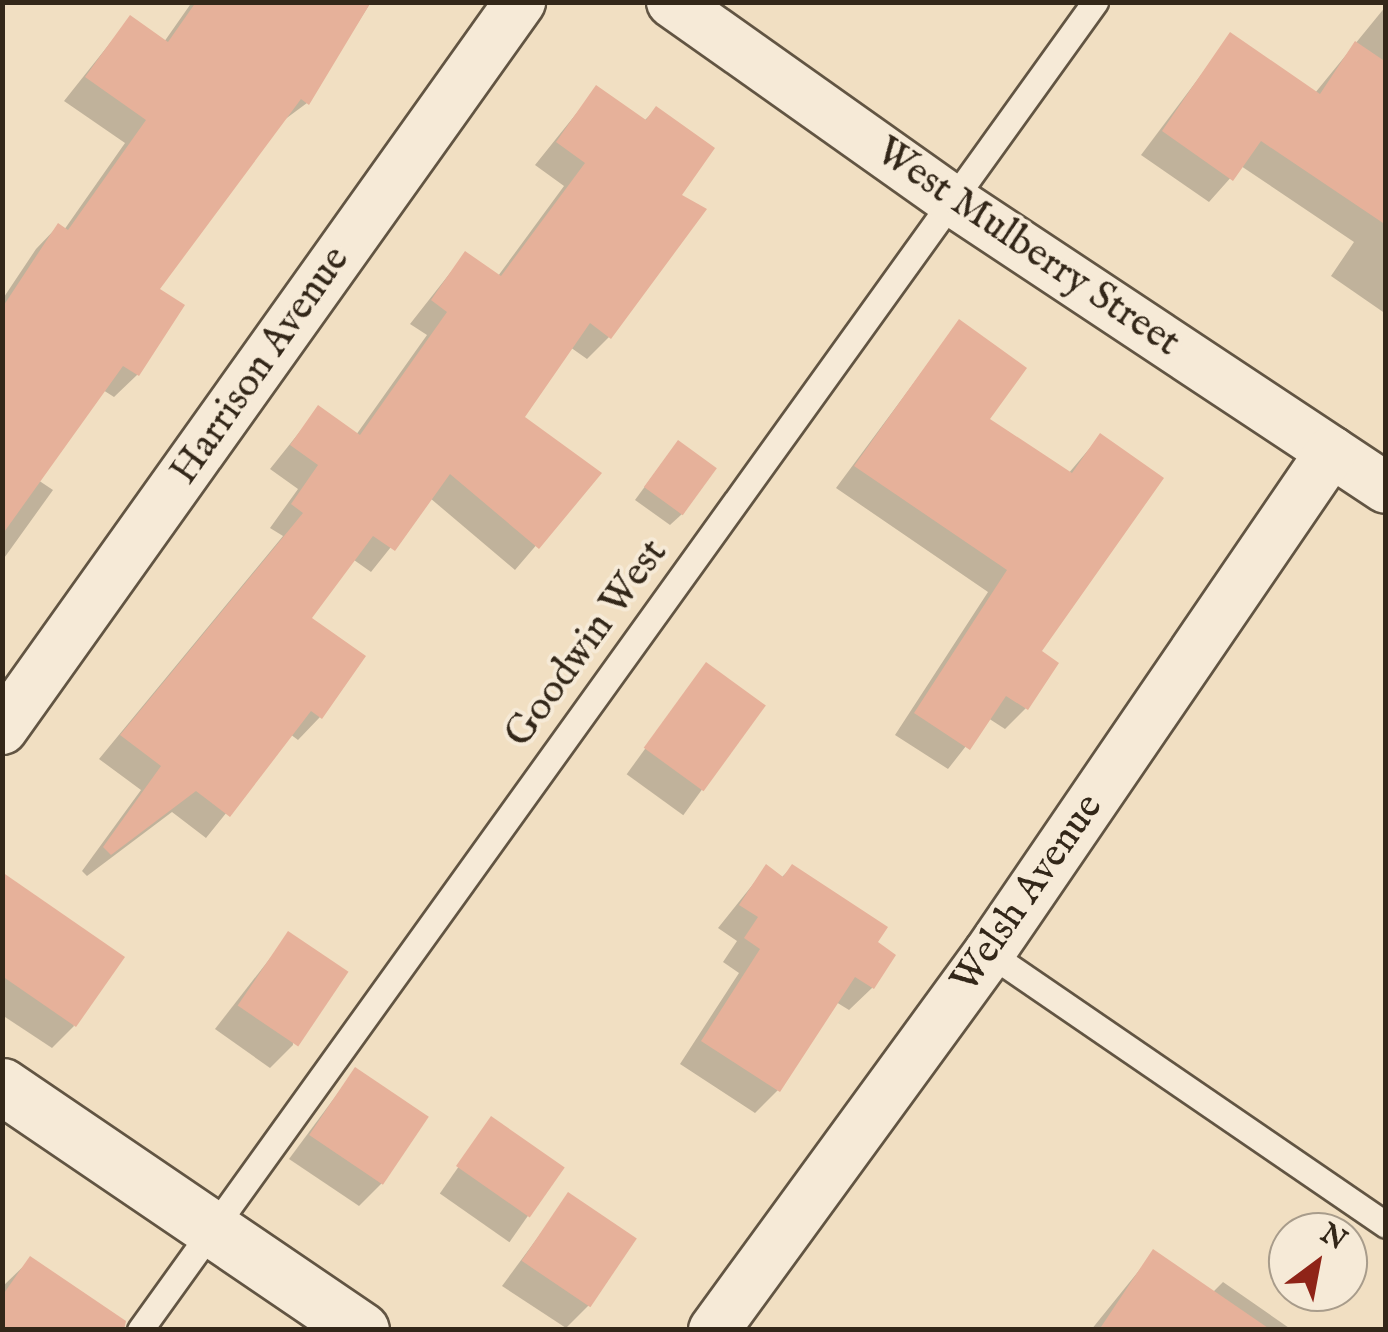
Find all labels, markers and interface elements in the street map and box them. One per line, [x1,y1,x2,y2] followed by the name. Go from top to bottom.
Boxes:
[866,128,1188,368] street label: West Mulberry Street
[161,238,361,494] street label: Harrison Avenue
[496,531,678,757] street label: Goodwin West
[942,785,1114,1003] street label: Welsh Avenue
[1268,1212,1368,1312] north arrow
[1314,1217,1353,1259] text: N

